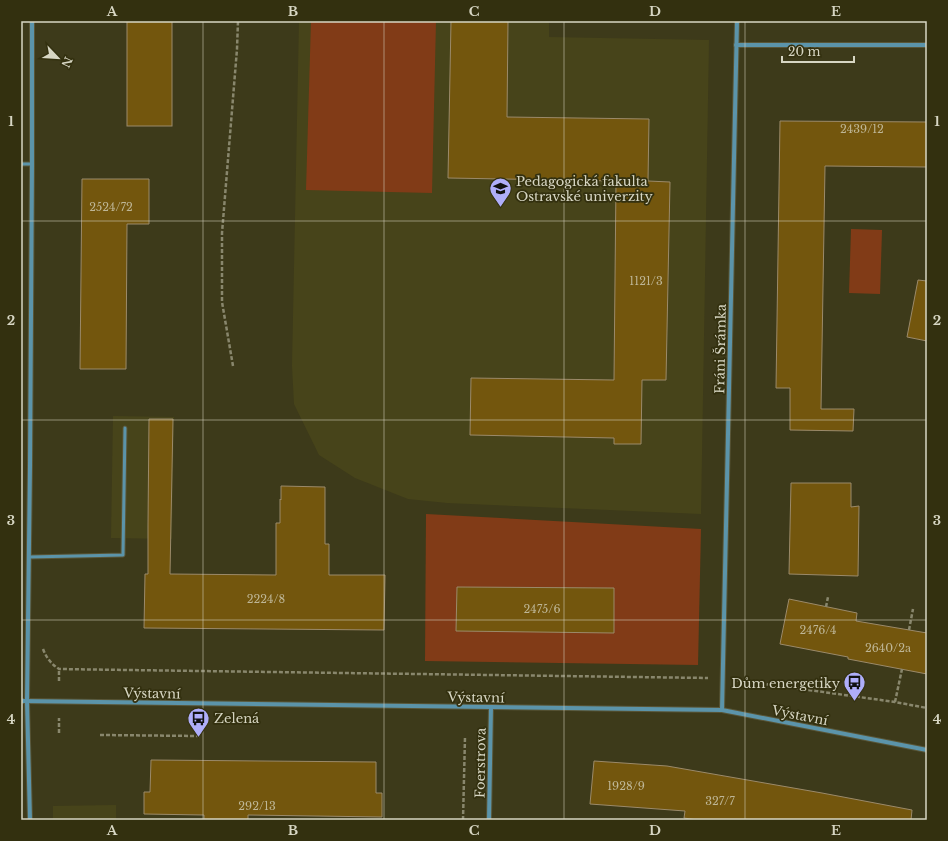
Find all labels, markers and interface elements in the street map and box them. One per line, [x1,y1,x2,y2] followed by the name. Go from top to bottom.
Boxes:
[106,3,118,20] text: A
[288,3,298,20] text: B
[469,3,480,20] text: C
[649,3,661,20] text: D
[831,3,841,20] text: E
[38,38,78,78] north arrow
[782,38,854,64] scale bar
[788,44,820,59] text: 20 m
[58,55,76,70] text: N
[8,113,14,130] text: 1
[934,113,940,130] text: 1
[840,122,884,136] house number: 2439/12
[516,173,653,205] place label: Pedagogická fakulta Ostravské univerzity
[488,175,514,208] school or university icon: Pedagogická fakulta Ostravské univerzity
[89,200,133,214] house number: 2524/72
[629,274,663,288] house number: 1121/3
[711,303,730,394] street label: Fráni Šrámka
[7,312,15,329] text: 2
[933,312,941,329] text: 2
[7,512,15,529] text: 3
[933,512,941,529] text: 3
[247,592,285,606] house number: 2224/8
[524,602,560,616] house number: 2475/6
[799,623,837,637] house number: 2476/4
[865,641,912,655] house number: 2640/2a
[842,670,868,703] bus stop icon: Dům energetiky
[731,675,841,692] place label: Dům energetiky
[122,684,181,703] street label: Výstavní
[446,688,505,707] street label: Výstavní
[769,702,830,729] street label: Výstavní
[186,705,212,738] bus stop icon: Zelená
[214,710,260,727] place label: Zelená
[7,711,16,728] text: 4
[933,711,942,728] text: 4
[471,727,490,798] street label: Foerstrova
[607,779,645,793] house number: 1928/9
[705,794,735,808] house number: 327/7
[238,799,276,813] house number: 292/13
[106,822,118,839] text: A
[288,822,298,839] text: B
[469,822,480,839] text: C
[649,822,661,839] text: D
[831,822,841,839] text: E

